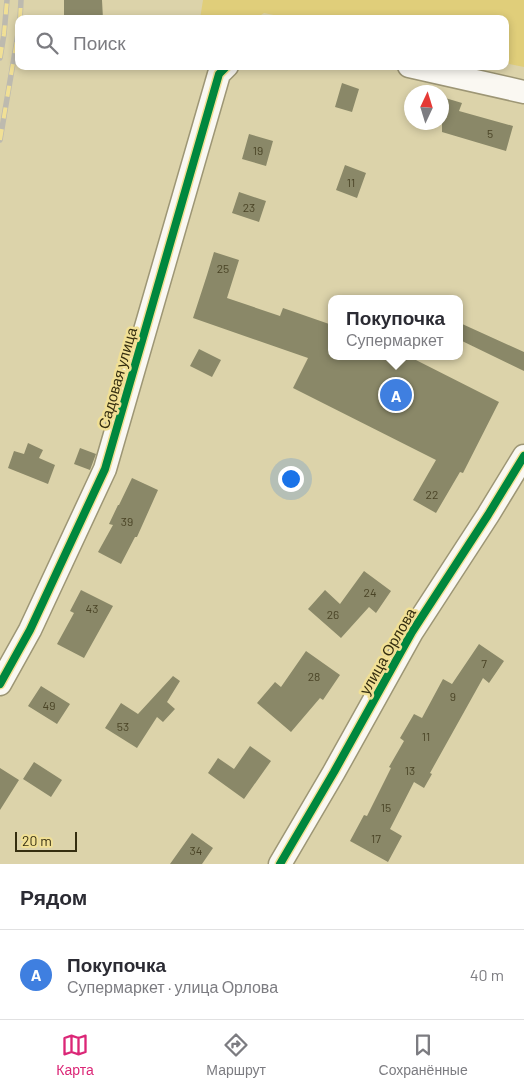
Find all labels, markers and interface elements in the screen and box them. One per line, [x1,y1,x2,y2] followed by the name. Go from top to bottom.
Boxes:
[15,15,509,70] search box
[33,29,61,57] icon: search
[73,31,126,54] text: Поиск
[404,85,449,130] north arrow
[487,126,493,140] house number: 5
[253,143,263,157] house number: 19
[347,175,355,189] house number: 11
[243,200,255,214] house number: 23
[217,261,229,275] house number: 25
[328,295,463,360] popup
[346,306,445,329] text: Покупочка
[94,324,140,431] street label: Садовая улица
[346,330,444,349] text: Супермаркет
[380,376,412,414] pin: A
[278,466,304,492] your location
[426,487,438,501] house number: 22
[121,514,133,528] house number: 39
[363,585,377,599] house number: 24
[86,601,98,615] house number: 43
[355,604,419,698] street label: улица Орлова
[327,607,339,621] house number: 26
[481,656,487,670] house number: 7
[308,669,320,683] house number: 28
[450,689,456,703] house number: 9
[43,698,55,712] house number: 49
[117,719,129,733] house number: 53
[422,729,430,743] house number: 11
[405,763,415,777] house number: 13
[381,800,391,814] house number: 15
[15,829,78,852] scale bar
[371,831,381,845] house number: 17
[22,832,52,849] text: 20 m
[190,843,202,857] house number: 34
[20,884,87,909] text: Рядом
[67,953,166,976] text: Покупочка
[31,965,41,984] text: A
[470,965,504,984] text: 40 m
[67,977,278,996] text: Супермаркет · улица Орлова
[56,1031,94,1078] tab: Карта
[206,1031,266,1078] tab: Маршрут
[379,1031,468,1078] tab: Сохранённые

